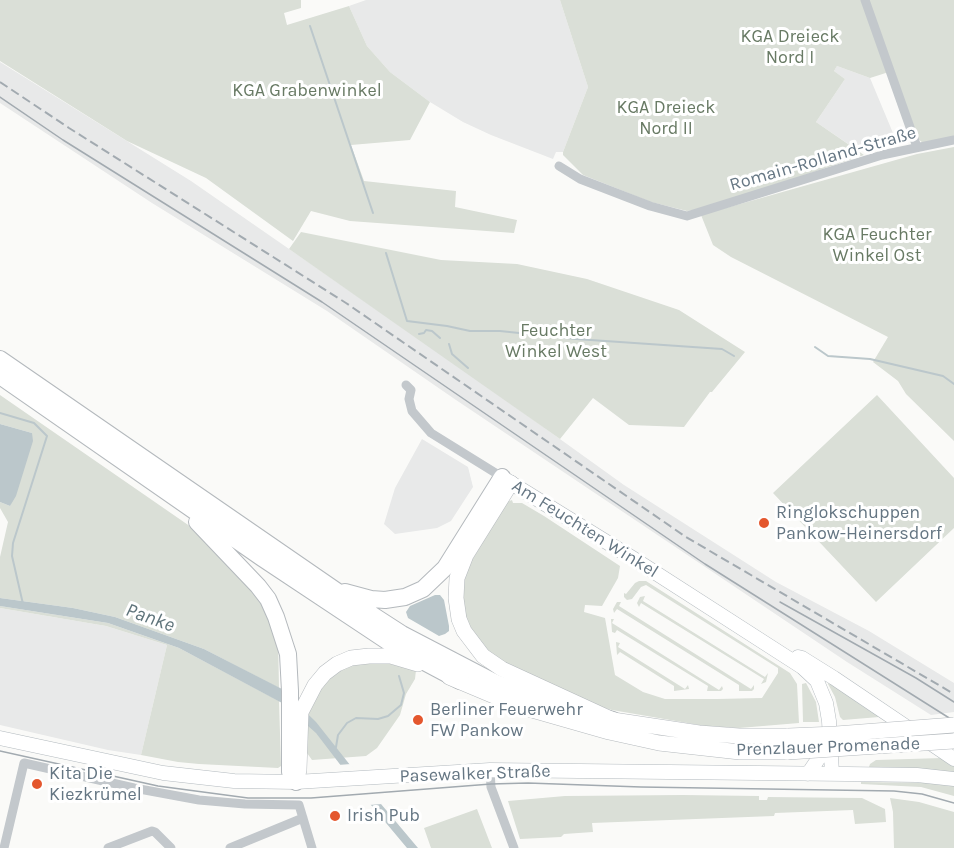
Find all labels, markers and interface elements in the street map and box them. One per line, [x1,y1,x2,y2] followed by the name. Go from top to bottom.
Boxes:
[741,26,839,68] park label: KGA Dreieck Nord I
[232,80,382,102] park label: KGA Grabenwinkel
[617,97,715,140] park label: KGA Dreieck Nord II
[727,122,919,196] street label: Romain-Rolland-Straße
[823,224,931,266] park label: KGA Feuchter Winkel Ost
[505,320,607,362] park label: Feuchter Winkel West
[508,475,662,583] street label: Am Feuchten Winkel
[776,502,942,544] place label: Ringlokschuppen Pankow-Heinersdorf
[757,516,771,530] marker: Ringlokschuppen Pankow-Heinersdorf
[122,598,178,638] water label: Panke
[430,699,583,742] place label: Berliner Feuerwehr FW Pankow
[411,713,425,727] marker: Berliner Feuerwehr FW Pankow
[736,733,920,761] street label: Prenzlauer Promenade
[399,761,551,787] street label: Pasewalker Straße
[49,763,142,806] place label: Kita Die Kiezkrümel
[30,777,44,791] marker: Kita Die Kiezkrümel
[347,805,420,827] place label: Irish Pub
[328,809,342,823] marker: Irish Pub

